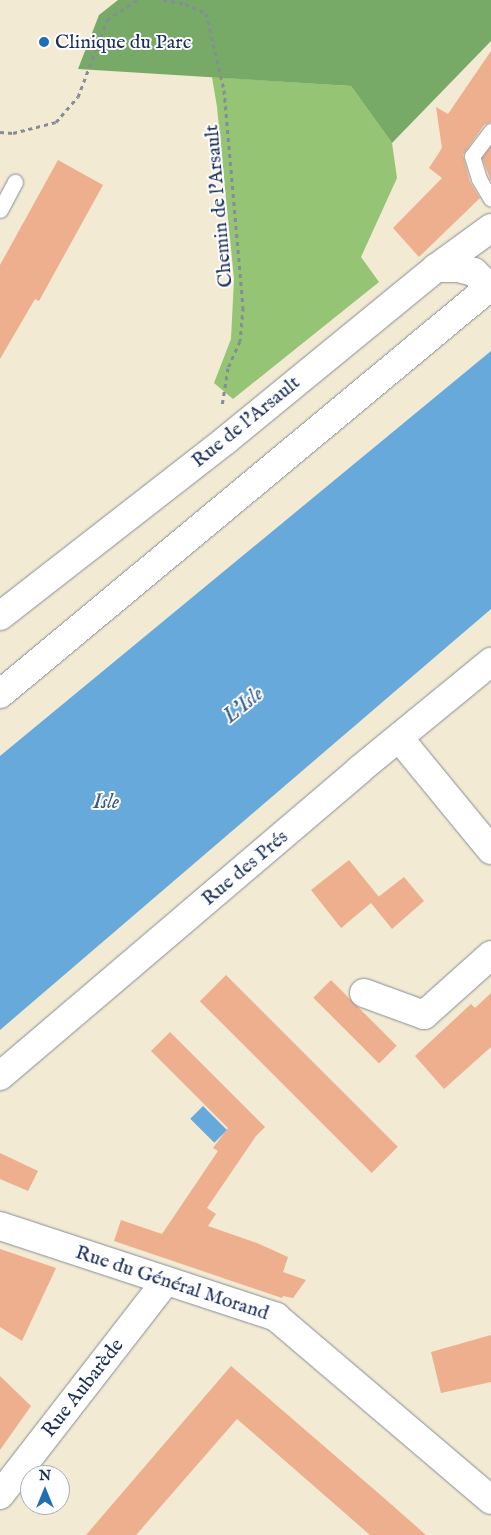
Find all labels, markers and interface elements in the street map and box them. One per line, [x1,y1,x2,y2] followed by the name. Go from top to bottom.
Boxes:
[55,30,191,54] place label: Clinique du Parc
[37,35,51,49] marker: Clinique du Parc
[200,124,238,288] street label: Chemin de l'Arsault
[187,371,305,473] street label: Rue de l'Arsault
[219,682,269,730] water label: L'Isle
[93,790,119,816] water label: Isle
[197,825,293,911] street label: Rue des Prés
[72,1240,272,1326] street label: Rue du Général Morand
[37,1334,129,1442] street label: Rue Aubarède
[20,1465,70,1515] north arrow
[39,1467,51,1485] text: N

